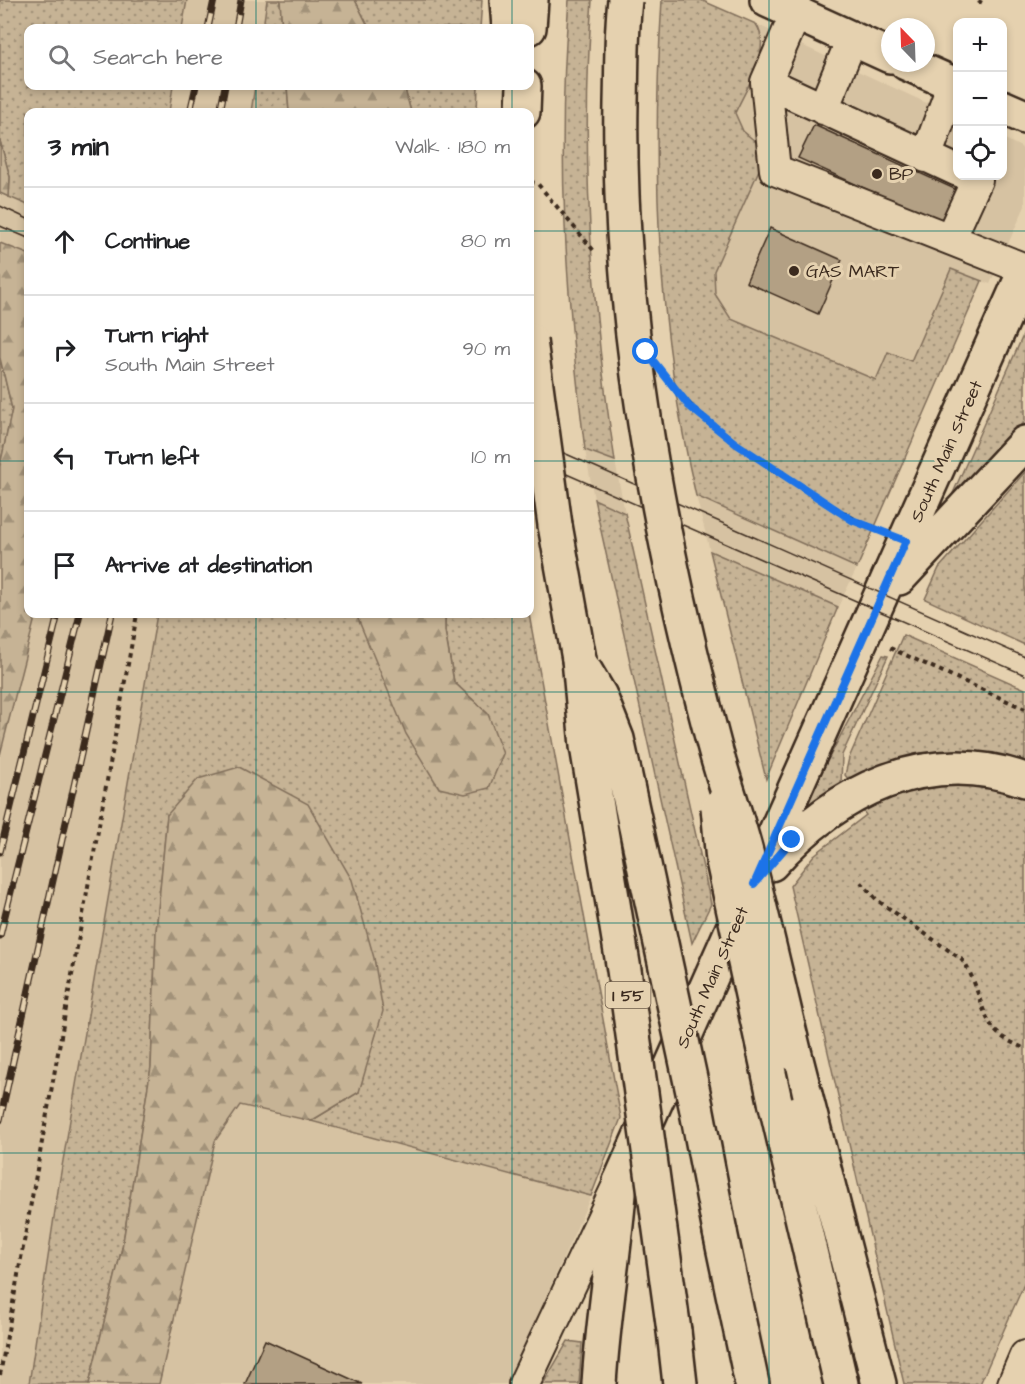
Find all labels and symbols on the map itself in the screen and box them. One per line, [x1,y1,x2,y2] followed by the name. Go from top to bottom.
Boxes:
[881,18,935,72] north arrow
[889,162,914,187] place label: BP
[870,167,884,181] marker: BP
[806,259,900,284] place label: GAS MART
[787,264,801,278] marker: GAS MART
[632,338,658,364] route start
[904,376,989,526] street label: South Main Street
[778,826,804,852] route end
[670,902,755,1052] street label: South Main Street
[606,982,650,1008] road number: I 55

